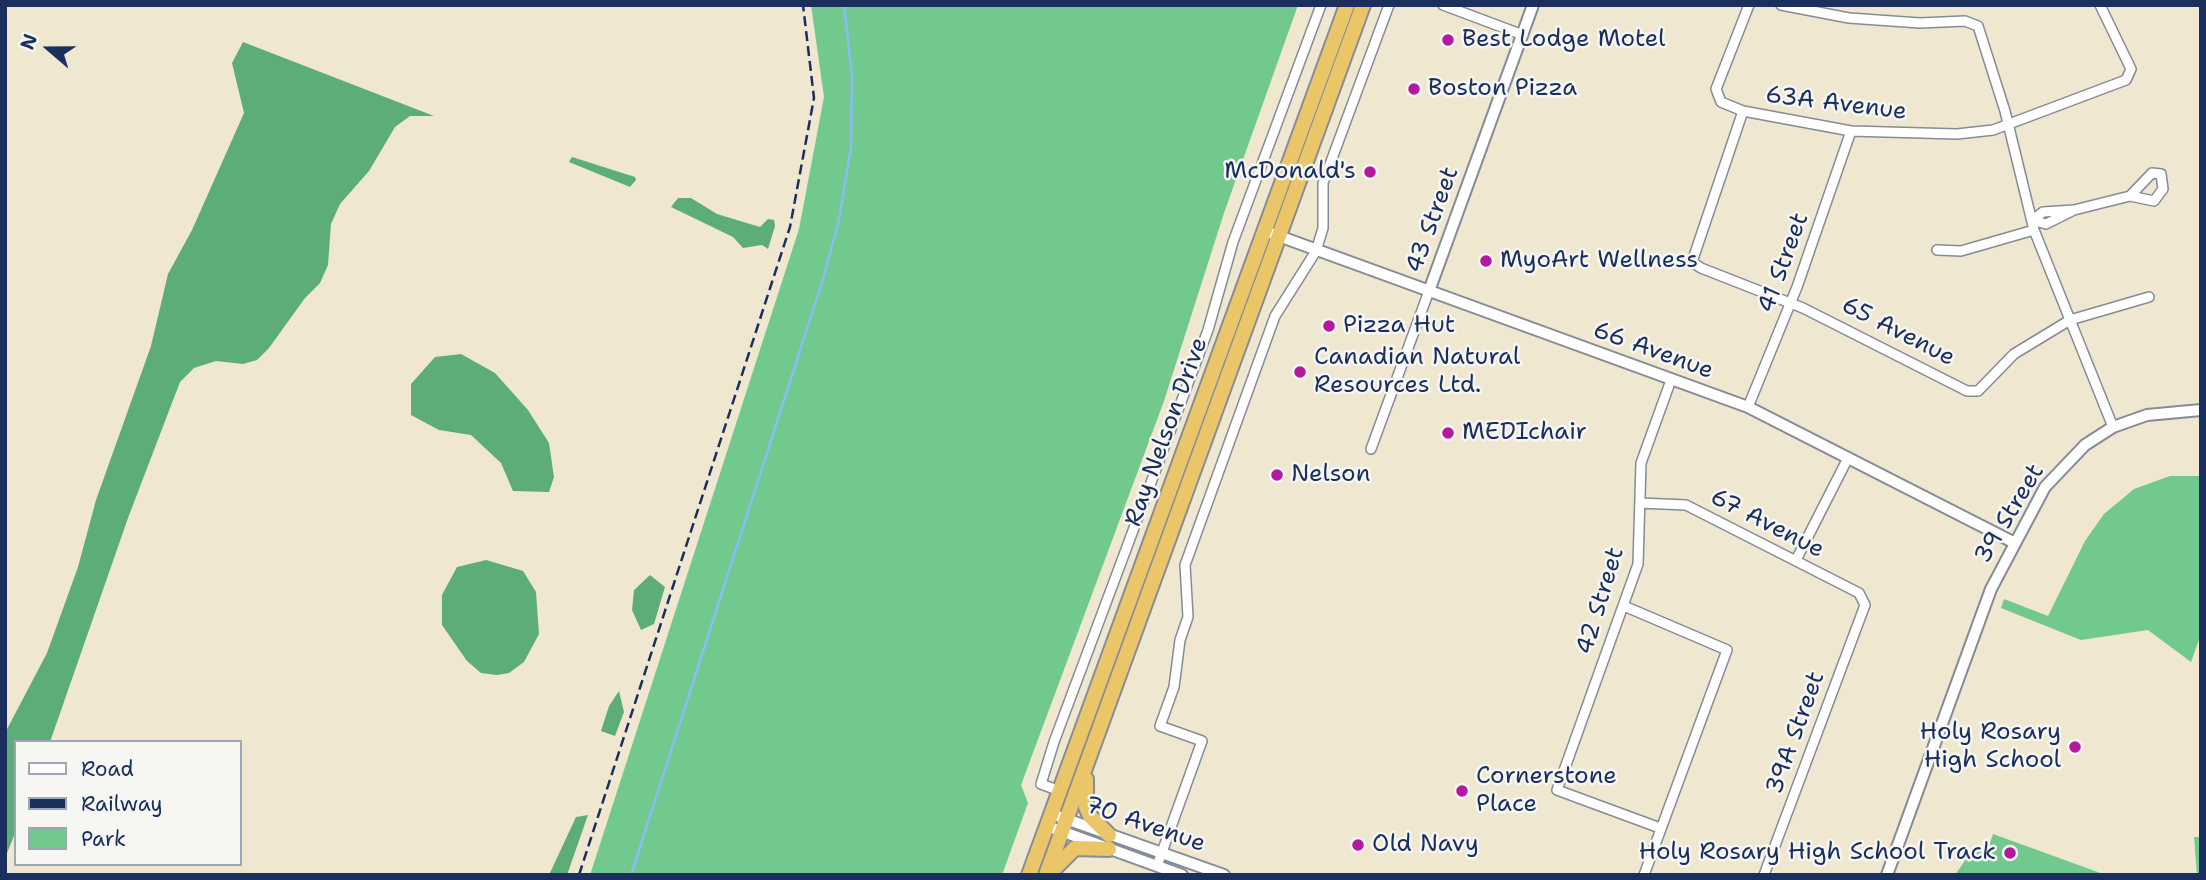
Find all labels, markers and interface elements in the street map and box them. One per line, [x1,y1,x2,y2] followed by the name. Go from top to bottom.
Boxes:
[14,14,84,84] north arrow
[1462,26,1665,54] place label: Best Lodge Motel
[14,30,43,53] text: N
[1440,32,1456,48] marker: Best Lodge Motel
[1428,75,1577,103] place label: Boston Pizza
[1406,81,1422,97] marker: Boston Pizza
[1764,81,1908,127] street label: 63A Avenue
[1224,158,1356,186] place label: McDonald's
[1401,163,1465,277] street label: 43 Street
[1362,164,1378,180] marker: McDonald's
[1753,209,1815,317] street label: 41 Street
[1500,247,1698,275] place label: MyoArt Wellness
[1478,253,1494,269] marker: MyoArt Wellness
[1837,291,1959,373] street label: 65 Avenue
[1343,312,1455,340] place label: Pizza Hut
[1589,316,1717,386] street label: 66 Avenue
[1321,318,1337,334] marker: Pizza Hut
[1119,334,1215,530] street label: Ray Nelson Drive
[1314,344,1520,400] place label: Canadian Natural Resources Ltd.
[1292,364,1308,380] marker: Canadian Natural Resources Ltd.
[1462,419,1587,447] place label: MEDIchair
[1440,425,1456,441] marker: MEDIchair
[1969,459,2051,569] street label: 39 Street
[1291,461,1370,489] place label: Nelson
[1269,467,1285,483] marker: Nelson
[1705,483,1829,565] street label: 67 Avenue
[1571,544,1631,658] street label: 42 Street
[1761,668,1831,798] street label: 39A Street
[1920,719,2061,775] place label: Holy Rosary High School
[2067,739,2083,755] marker: Holy Rosary High School
[14,740,242,866] legend
[81,755,134,783] text: Road
[1476,763,1617,819] place label: Cornerstone Place
[1454,783,1470,799] marker: Cornerstone Place
[81,790,163,818] text: Railway
[1081,791,1209,859] street label: 70 Avenue
[81,825,126,853] text: Park
[1372,831,1479,859] place label: Old Navy
[1350,837,1366,853] marker: Old Navy
[1639,839,1996,867] place label: Holy Rosary High School Track
[2002,845,2018,861] marker: Holy Rosary High School Track

